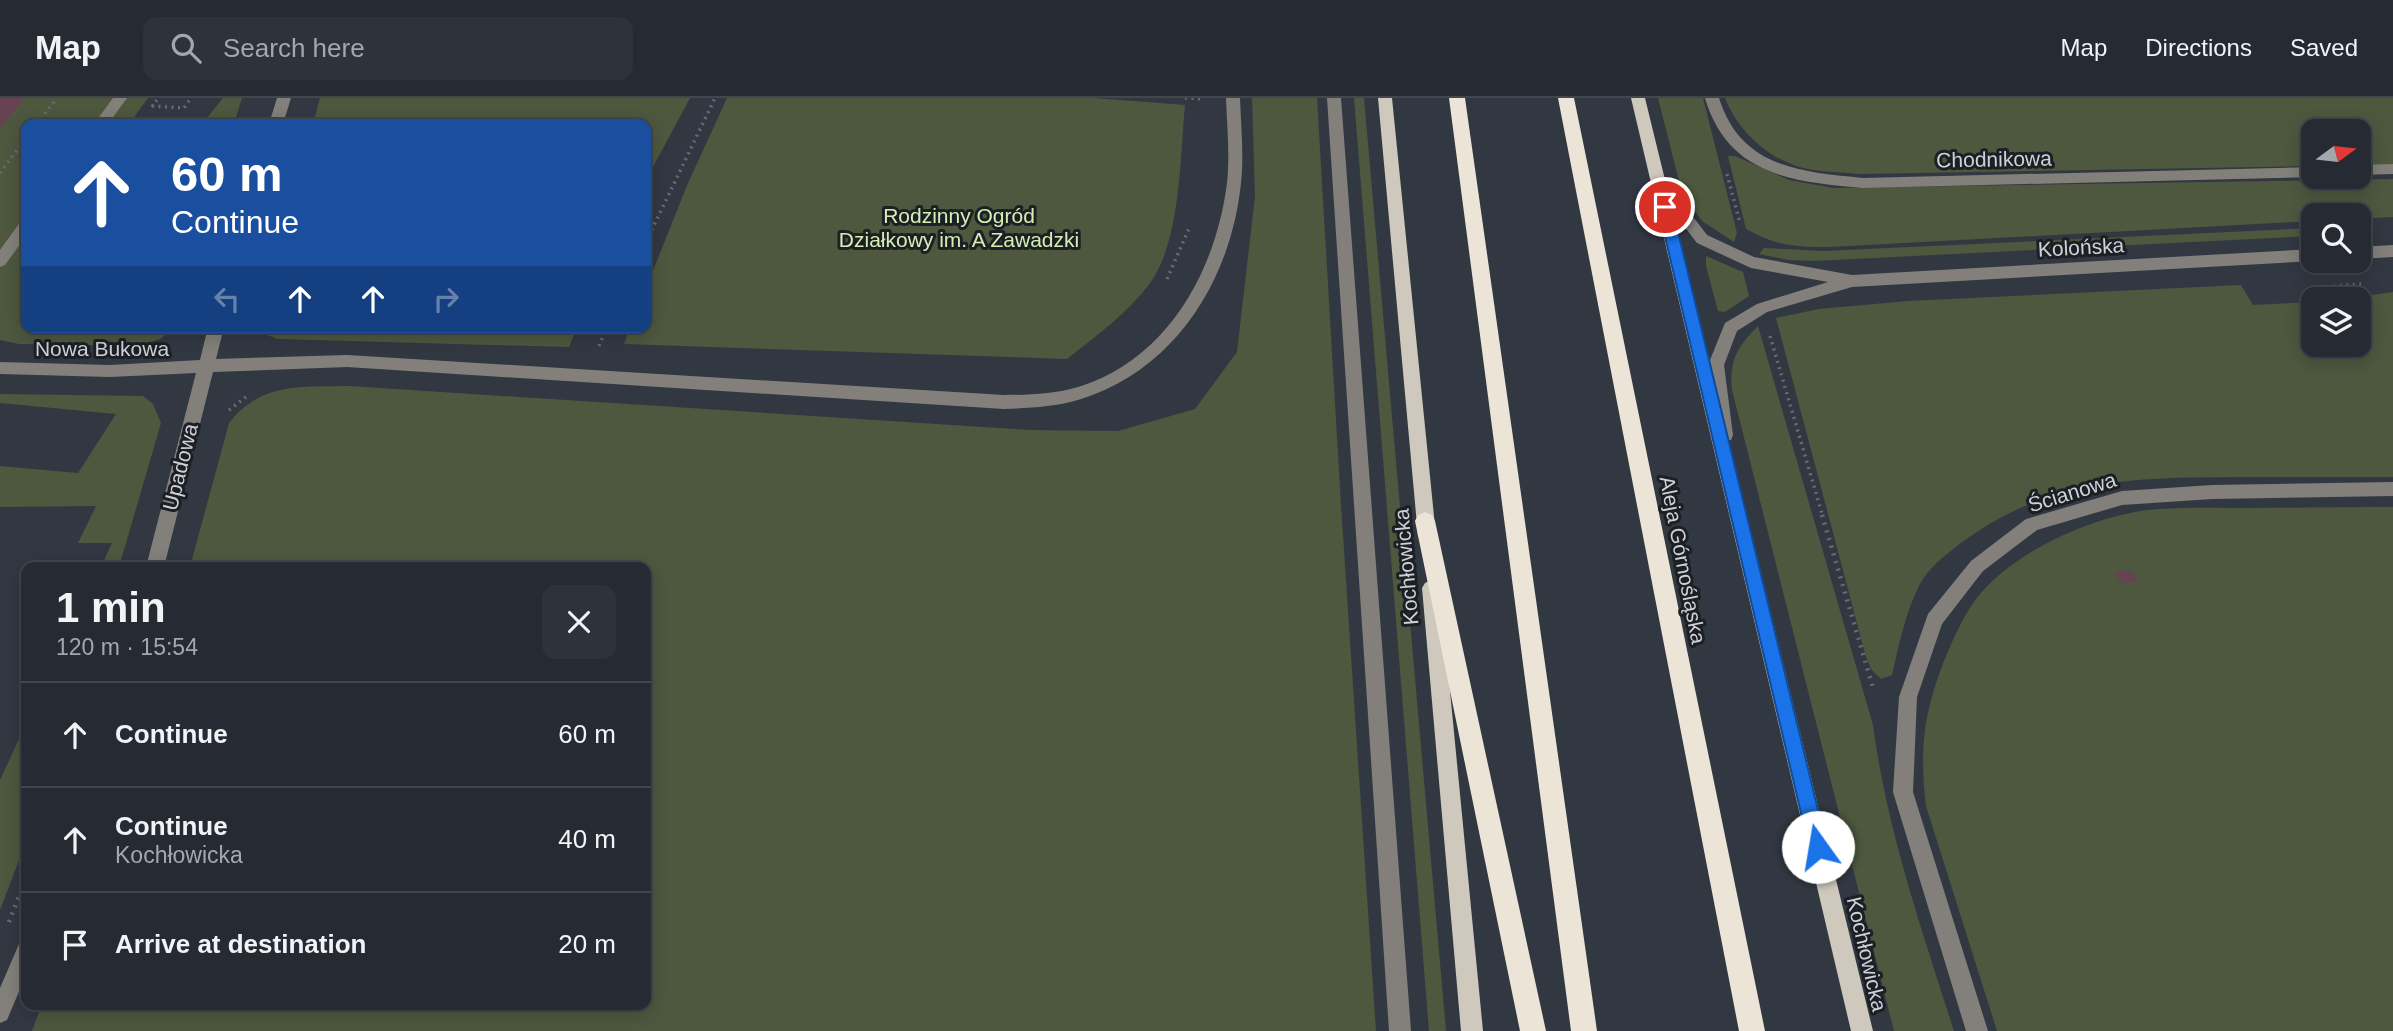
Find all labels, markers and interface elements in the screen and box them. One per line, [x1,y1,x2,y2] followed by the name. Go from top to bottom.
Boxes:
[143,17,633,80] search box
[35,29,101,66] text: Map
[167,29,205,67] icon: search
[223,33,365,63] text: Search here
[2061,34,2107,61] text: Map
[2145,34,2252,61] text: Directions
[2290,34,2358,61] text: Saved
[2301,119,2371,189] north arrow
[2301,119,2371,357] map controls
[1936,146,2052,172] street label: Chodnikowa
[56,147,147,238] icon: ahead
[171,147,283,201] text: 60 m
[1635,177,1695,237] pin
[1646,188,1684,226] icon: arrive
[2301,203,2371,273] button: search
[171,204,299,240] text: Continue
[839,204,1079,251] park label: Rodzinny Ogród Działkowy im. A Zawadzki
[2037,233,2125,261] street label: Kolońska
[208,280,246,318] icon: left
[281,280,319,318] icon: ahead
[354,280,392,318] icon: ahead
[427,280,465,318] icon: right
[2301,287,2371,357] button: layers
[35,337,169,360] street label: Nowa Bukowa
[158,421,202,513] street label: Upadowa
[2025,468,2119,516] street label: Ścianowa
[1655,474,1711,646] street label: Aleja Górnośląska
[1389,508,1423,626] street label: Kochłowicka
[56,584,166,631] text: 1 min
[542,585,616,659] button: close
[56,634,198,660] text: 120 m · 15:54
[56,716,94,754] icon: ahead
[115,719,228,749] text: Continue
[558,719,616,749] text: 60 m
[1781,810,1855,884] position arrow
[115,811,228,841] text: Continue
[56,821,94,859] icon: ahead
[558,824,616,854] text: 40 m
[115,842,243,868] text: Kochłowicka
[1843,895,1891,1014] street label: Kochłowicka
[56,926,94,964] icon: arrive
[115,929,366,959] text: Arrive at destination
[558,929,616,959] text: 20 m

